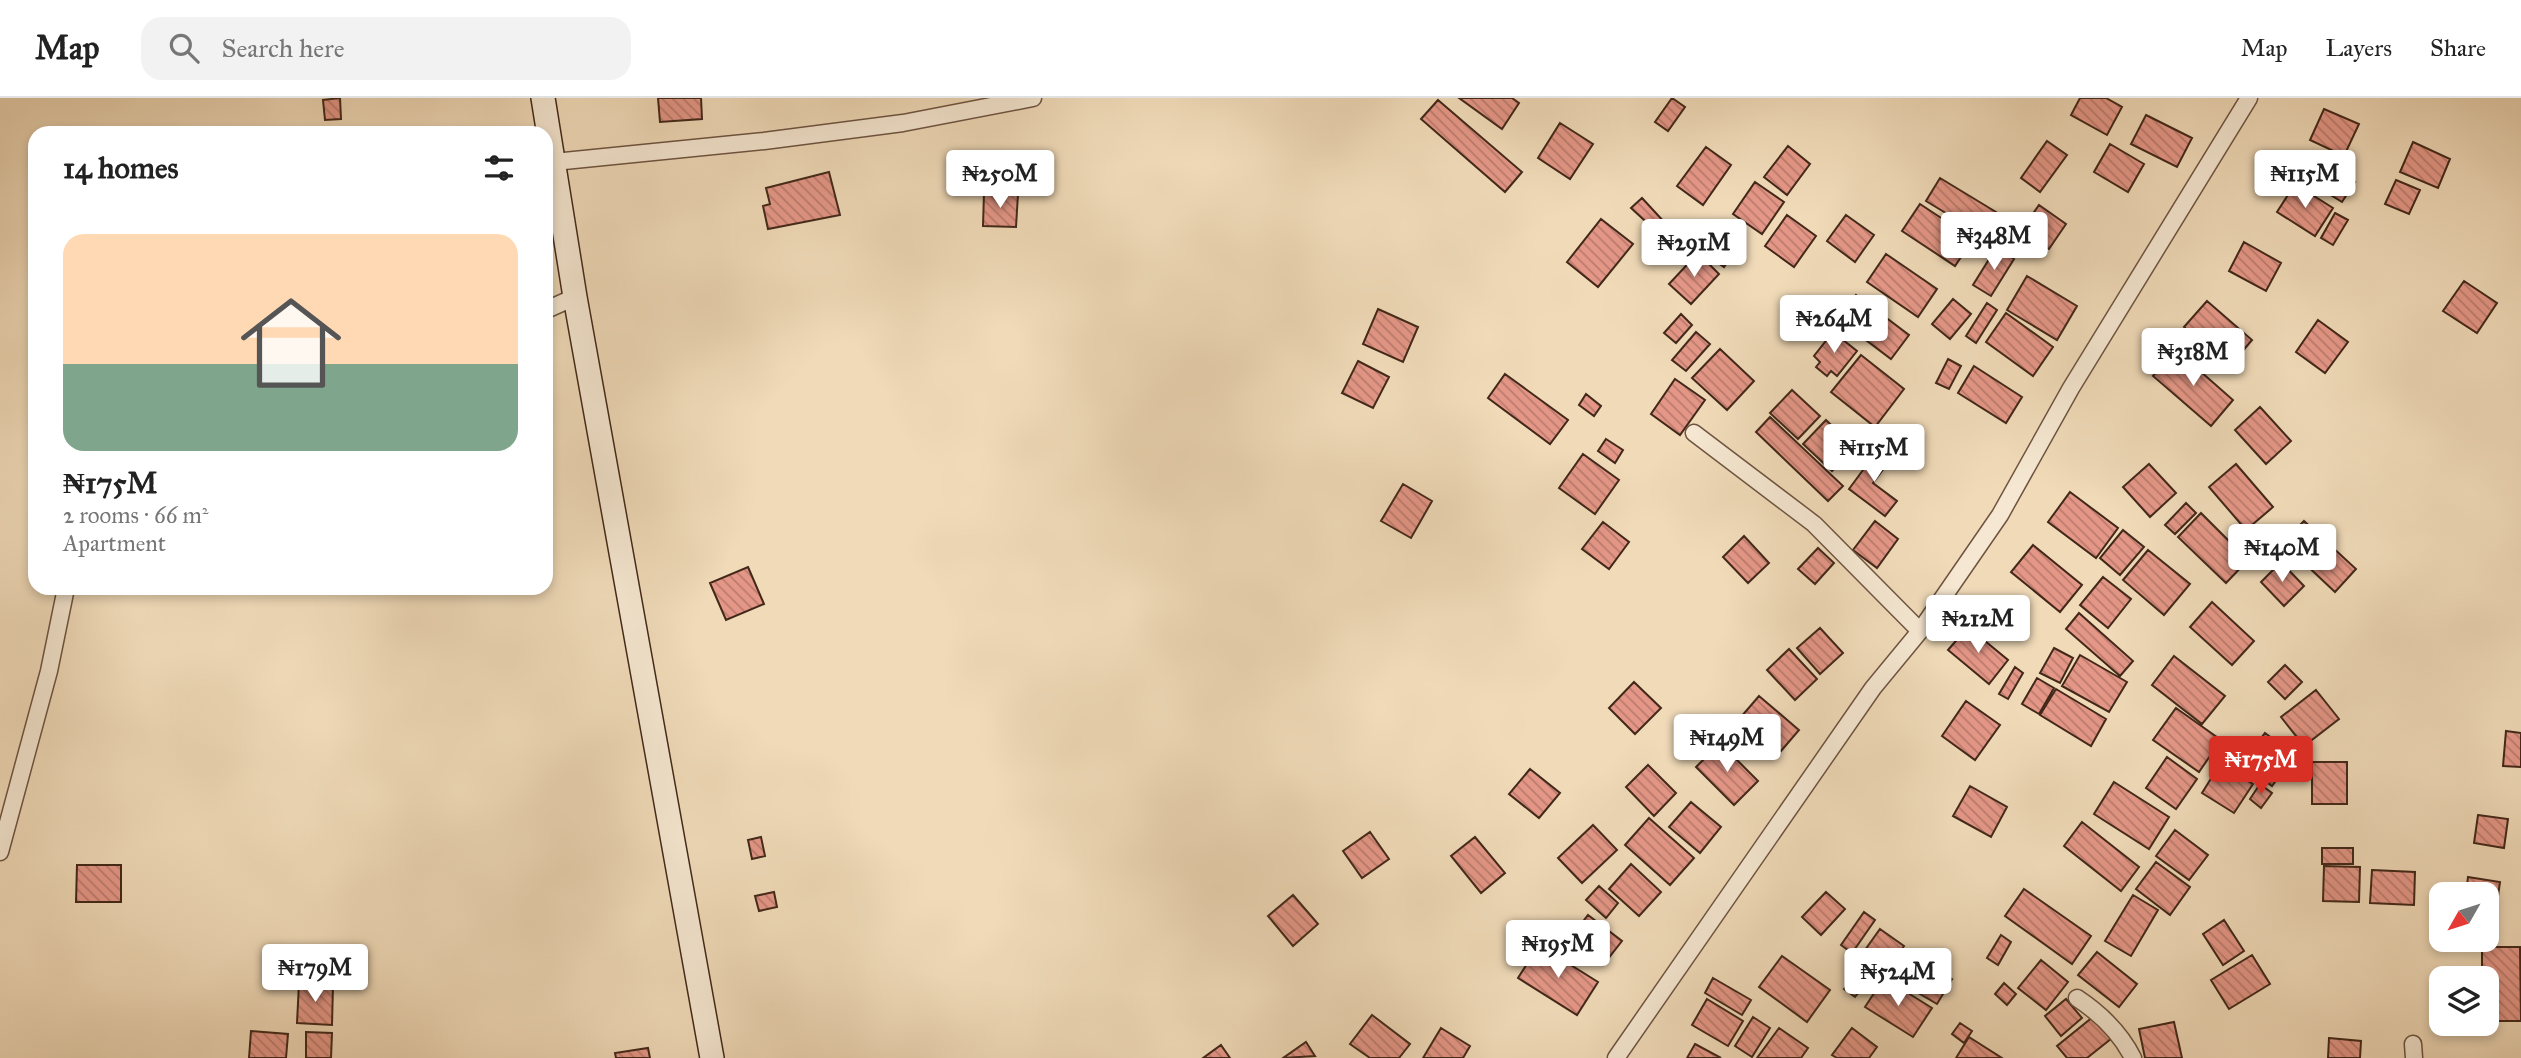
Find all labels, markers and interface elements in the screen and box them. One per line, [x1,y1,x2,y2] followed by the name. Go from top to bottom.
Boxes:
[141,17,631,80] search box
[35,28,99,68] text: Map
[165,29,203,67] icon: search
[221,32,345,64] text: Search here
[2241,33,2288,63] text: Map
[2326,33,2392,63] text: Layers
[2430,33,2486,63] text: Share
[480,149,518,187] icon: filters
[63,150,178,186] text: 14 homes
[951,150,1049,210] pin: ₦250M
[2256,150,2354,210] pin: ₦115M
[962,159,1038,187] text: ₦250M
[2270,159,2340,187] text: ₦115M
[1945,212,2043,272] pin: ₦348M
[1645,220,1743,279] pin: ₦291M
[1957,221,2031,249] text: ₦348M
[1658,228,1730,256] text: ₦291M
[228,280,354,406] icon: home
[1785,296,1883,355] pin: ₦264M
[1796,304,1872,332] text: ₦264M
[2144,328,2242,388] pin: ₦318M
[2158,337,2228,365] text: ₦318M
[1825,424,1923,484] pin: ₦115M
[1839,433,1909,461] text: ₦115M
[63,465,157,501] text: ₦175M
[63,501,208,529] text: 2 rooms · 66 m²
[2233,524,2331,584] pin: ₦140M
[63,529,166,557] text: Apartment
[2244,533,2320,561] text: ₦140M
[1929,596,2027,655] pin: ₦212M
[1942,604,2014,632] text: ₦212M
[1678,714,1776,774] pin: ₦149M
[1690,723,1764,751] text: ₦149M
[2212,736,2310,796] pin: ₦175M
[2225,745,2297,773] text: ₦175M
[2429,882,2499,952] north arrow
[2429,882,2499,1036] map controls
[1509,920,1607,980] pin: ₦195M
[1522,929,1594,957] text: ₦195M
[266,944,364,1004] pin: ₦179M
[1849,948,1947,1008] pin: ₦524M
[278,953,352,981] text: ₦179M
[1860,957,1936,985] text: ₦524M
[2429,966,2499,1036] button: layers

